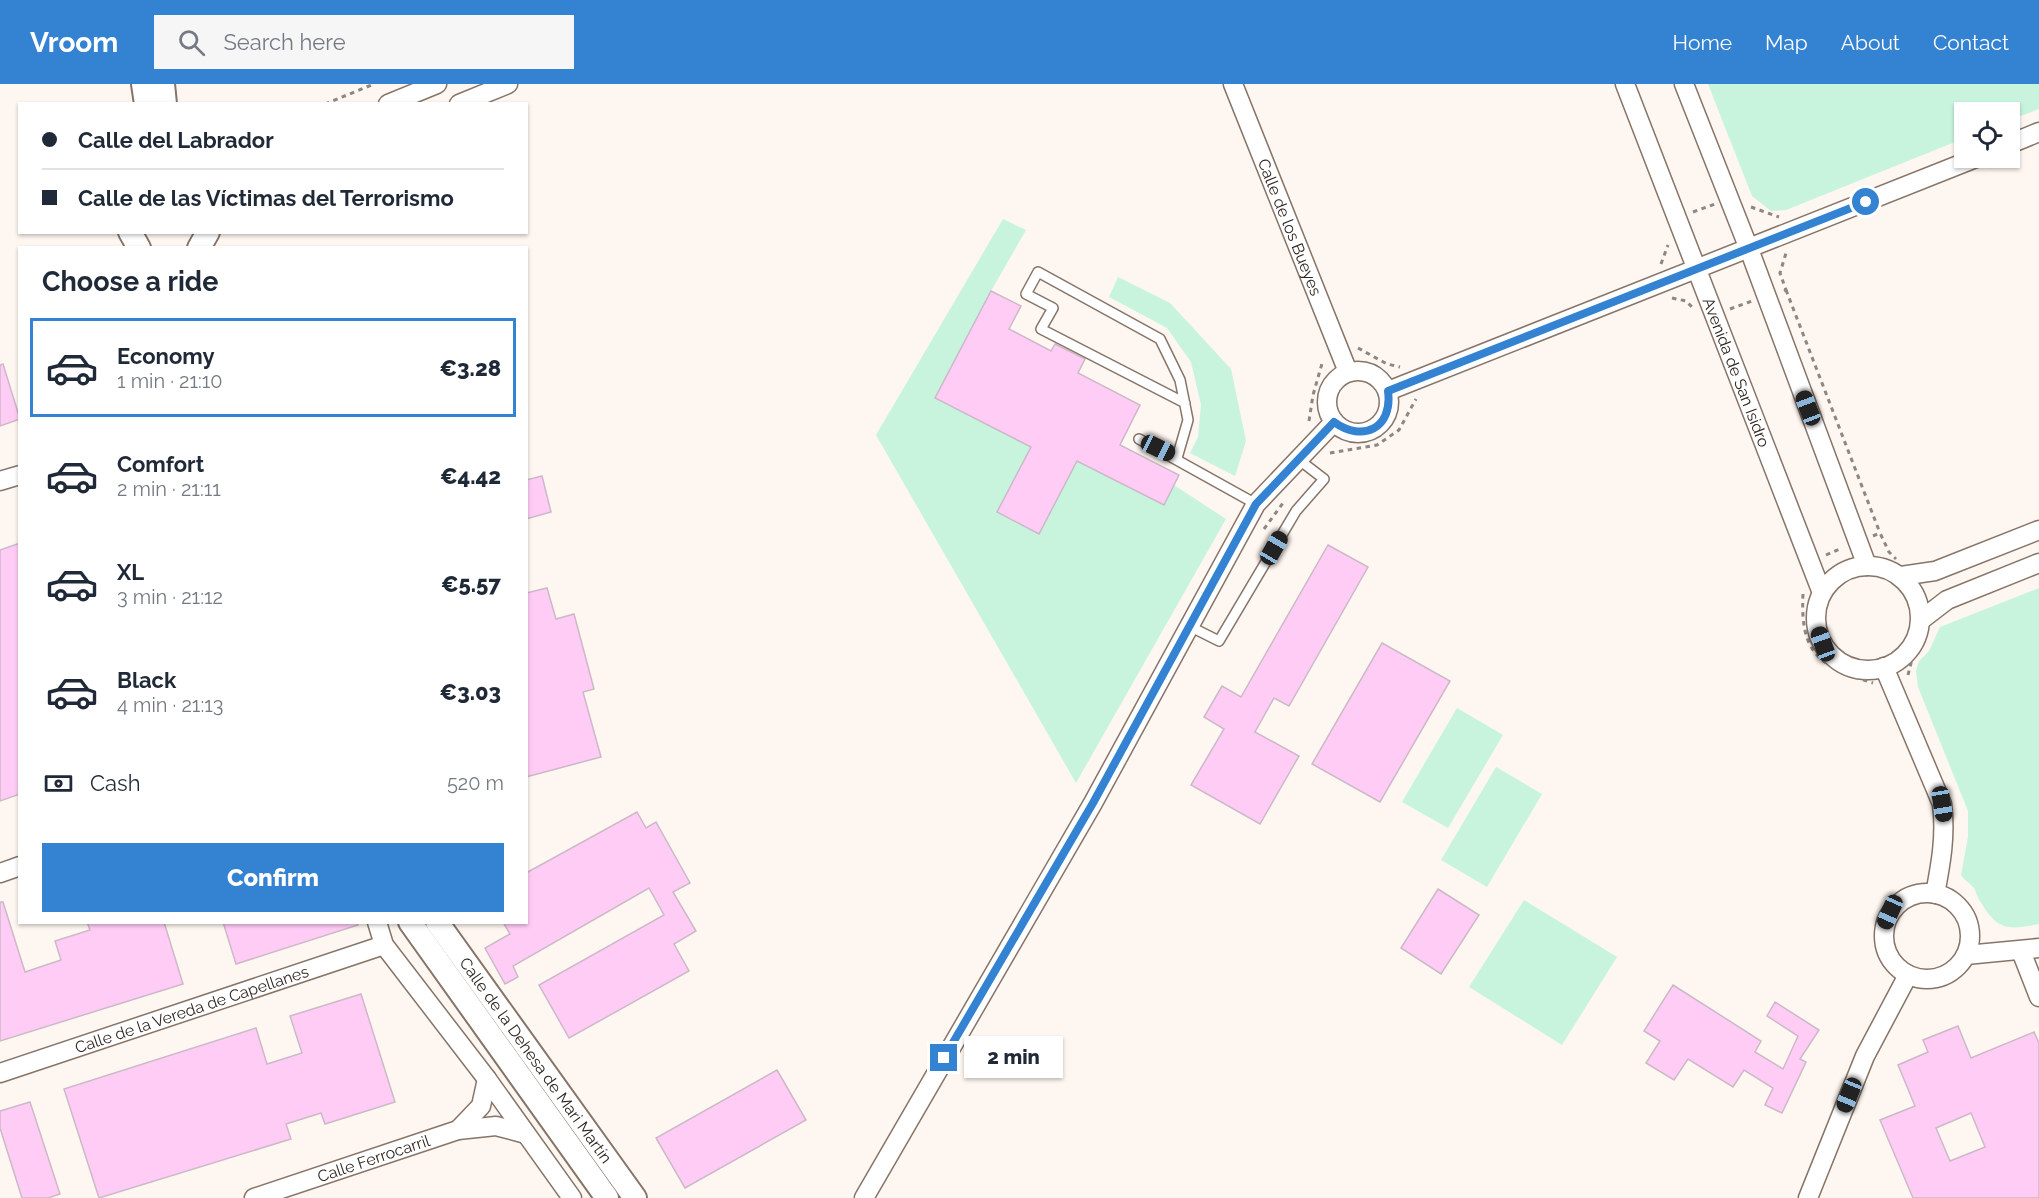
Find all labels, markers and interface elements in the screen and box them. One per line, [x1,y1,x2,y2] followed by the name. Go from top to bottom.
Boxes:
[154,15,574,69] search box
[30,26,118,59] text: Vroom
[175,26,208,59] icon: search
[223,29,346,55] text: Search here
[1673,30,1732,55] text: Home
[1765,30,1808,55] text: Map
[1841,30,1900,55] text: About
[1933,30,2009,55] text: Contact
[1954,102,2020,168] map controls
[1954,102,2020,168] button: locate
[78,127,274,153] text: Calle del Labrador
[1254,156,1326,299] street label: Calle de los Bueyes
[78,185,454,211] text: Calle de las Víctimas del Terrorismo
[1852,188,1879,215] route start
[42,266,218,297] text: Choose a ride
[1699,295,1774,450] street label: Avenida de San Isidro
[45,341,99,395] icon: car
[117,343,215,369] text: Economy
[440,355,501,381] text: €3.28
[117,369,223,393] text: 1 min · 21:10
[1793,388,1823,428] car
[1138,432,1178,464] car
[45,449,99,503] icon: car
[117,451,204,477] text: Comfort
[440,463,501,489] text: €4.42
[117,477,221,501] text: 2 min · 21:11
[1257,528,1291,568] car
[45,557,99,611] icon: car
[117,559,144,585] text: XL
[441,571,501,597] text: €5.57
[117,585,223,609] text: 3 min · 21:12
[1808,624,1838,664] car
[45,665,99,719] icon: car
[117,667,176,693] text: Black
[440,679,501,705] text: €3.03
[117,693,223,717] text: 4 min · 21:13
[42,767,75,800] icon: cash
[90,770,141,796] text: Cash
[447,771,504,795] text: 520 m
[1930,785,1954,823] car
[42,843,504,912] button: Confirm
[1874,892,1906,932] car
[456,954,616,1167] street label: Calle de la Dehesa de Mari Martín
[73,962,311,1057] street label: Calle de la Vereda de Capellanes
[965,1037,1064,1079] callout: 2 min
[930,1044,957,1071] route end
[987,1045,1040,1069] text: 2 min
[1834,1075,1864,1115] car
[315,1131,433,1186] street label: Calle Ferrocarril

